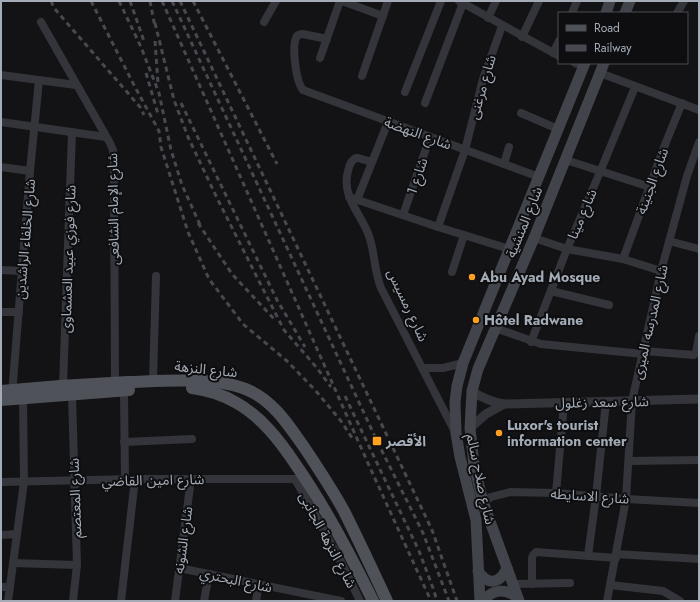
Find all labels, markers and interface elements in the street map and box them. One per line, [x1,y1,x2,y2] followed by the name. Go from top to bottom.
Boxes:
[558,12,688,64] legend
[594,19,620,37] text: Road
[594,39,632,57] text: Railway
[463,52,502,122] street label: شارع مرغنى
[381,112,455,155] street label: شارع النهضة
[631,145,674,217] street label: شارع الجنينة
[102,153,125,265] street label: شارع الإمام الشافعى
[401,155,434,197] street label: شارع 1
[10,178,41,300] street label: شارع الخلفاء الراشدين
[501,183,548,261] street label: شارع المنشية
[55,185,82,333] street label: شارع فوزي عبيد العشماوى
[562,186,602,243] street label: شارع مينا
[627,263,674,382] street label: شارع المدرسه الميرى
[381,265,434,345] street label: شارع رمسيس
[479,267,600,287] place label: Abu Ayad Mosque
[467,272,477,282] marker: Abu Ayad Mosque
[484,310,583,330] place label: Hôtel Radwane
[471,315,481,325] marker: Hôtel Radwane
[173,356,238,383] street label: شارع النزهة
[555,391,649,414] street label: شارع سعد زغلول
[507,415,627,451] place label: Luxor's tourist information center
[494,428,504,438] marker: Luxor's tourist information center
[385,431,426,451] place label: الأقصر
[461,432,500,526] street label: شارع صلاح سالم
[371,435,383,447] marker: الأقصر
[64,458,87,538] street label: شارع المعتصم
[101,469,205,492] street label: شارع امين القاضي
[550,483,630,510] street label: شارع الاسايطه
[293,488,362,592] street label: شارع النزهة الجانبى
[168,505,199,575] street label: شارع الشونه
[198,563,274,599] street label: شارع البحتري

